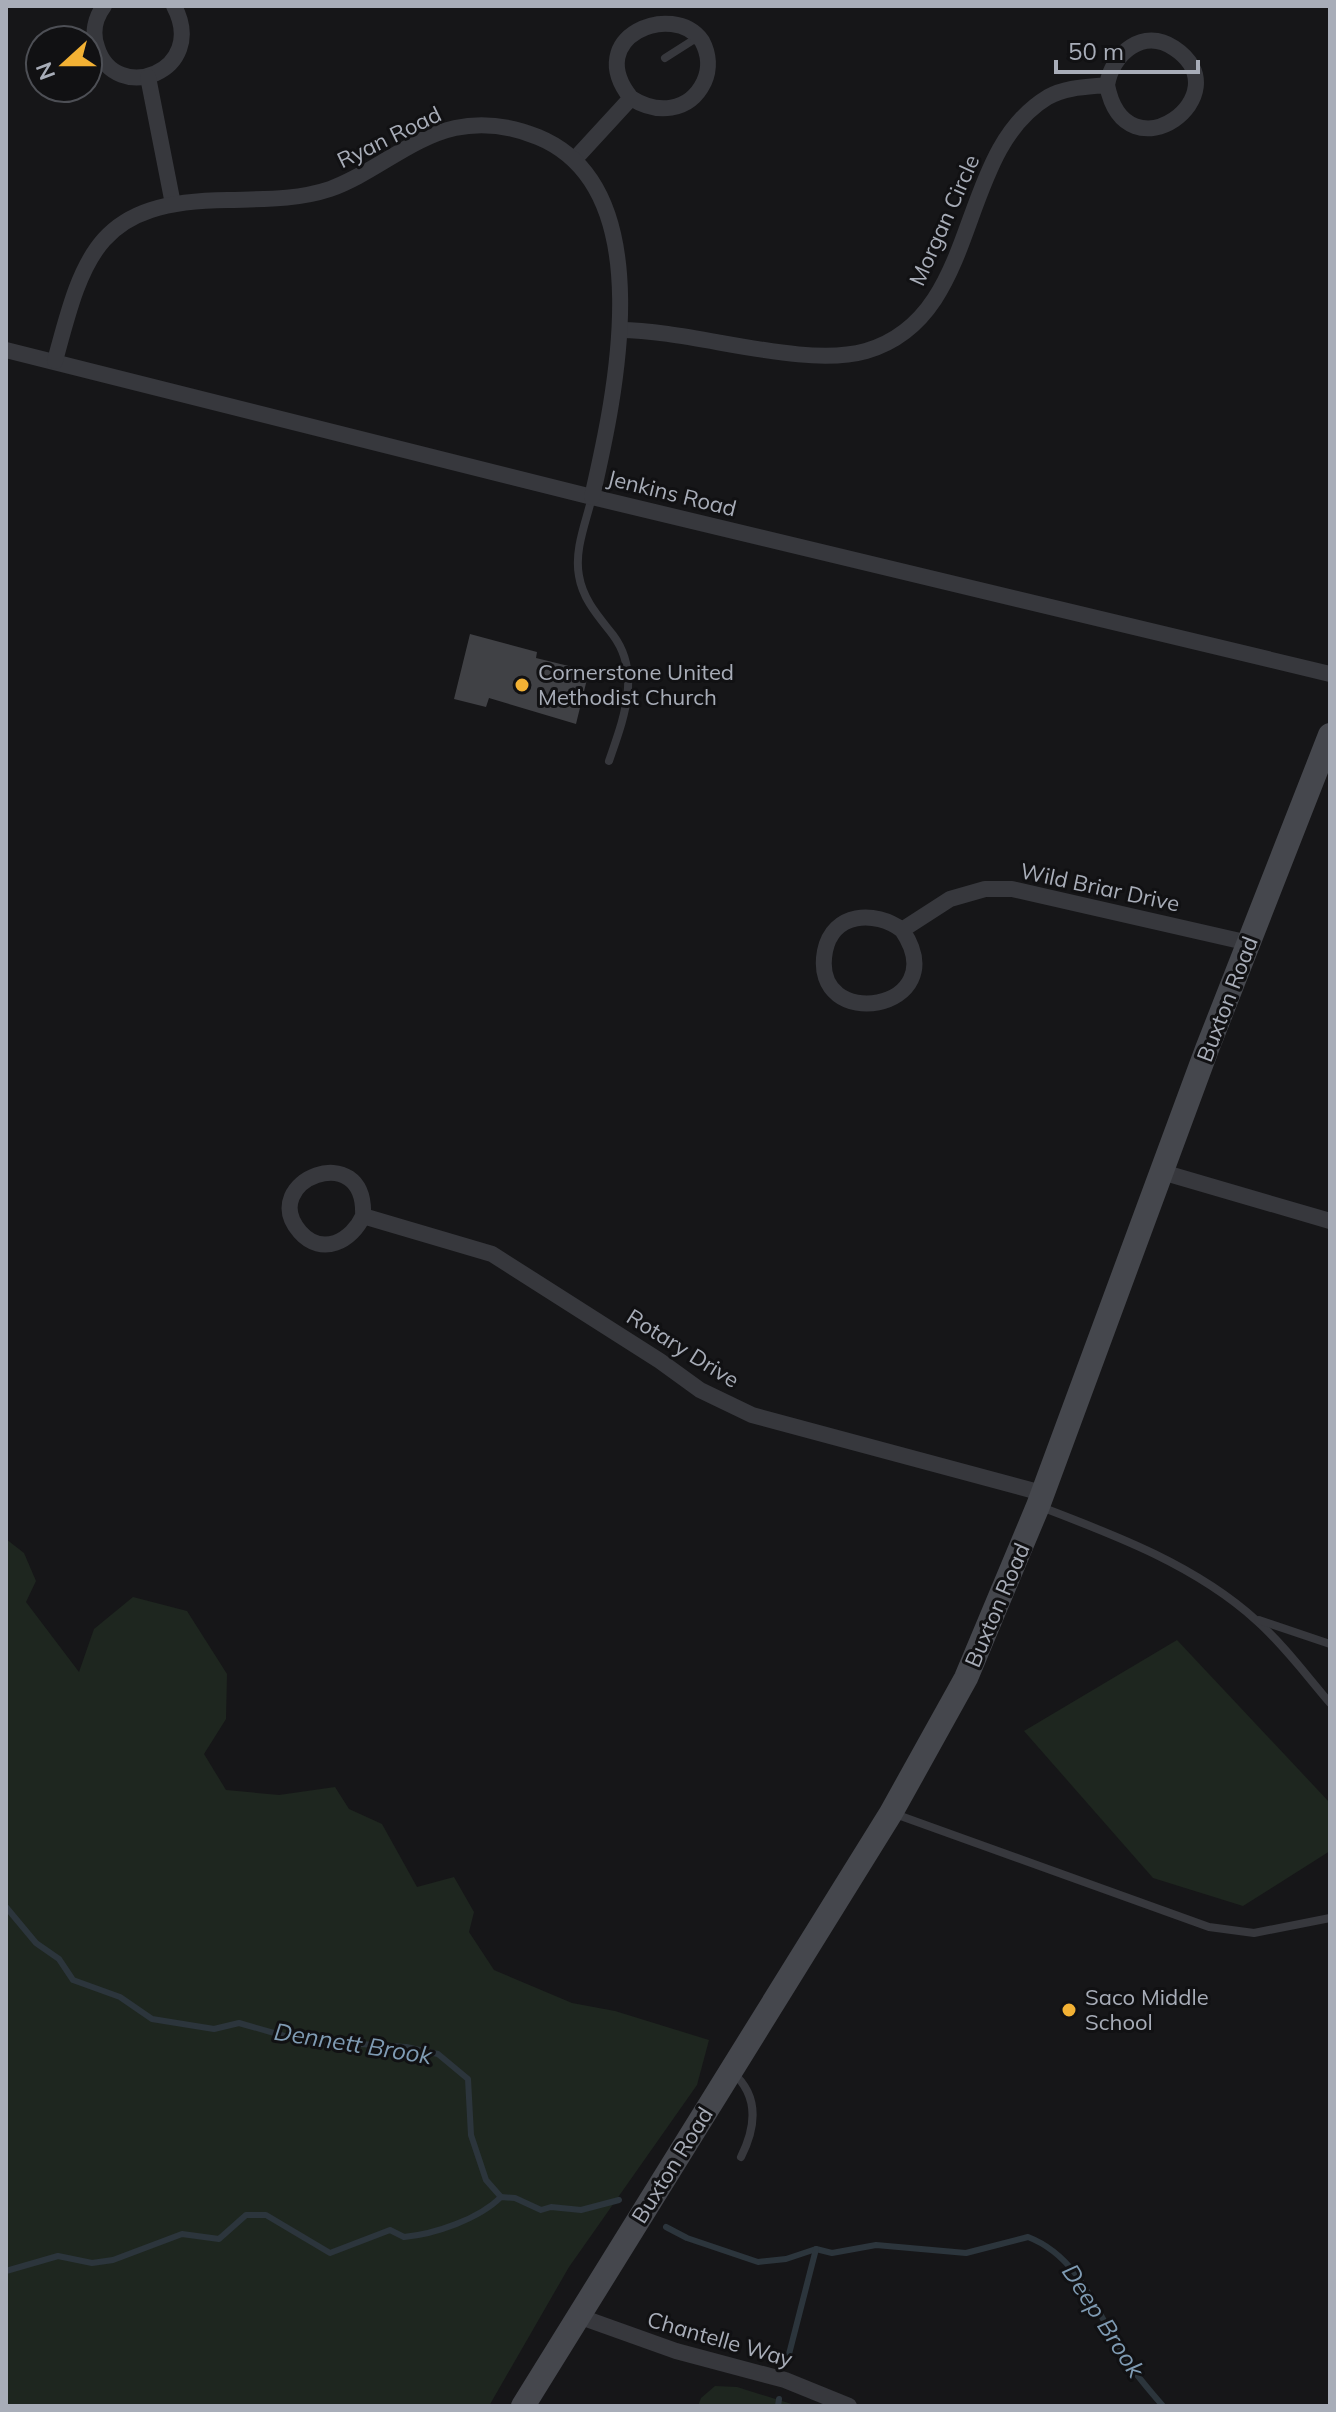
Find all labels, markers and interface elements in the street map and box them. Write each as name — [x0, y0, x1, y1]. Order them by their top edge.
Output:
north arrow — [24, 24, 104, 104]
scale bar — [1056, 24, 1198, 74]
text: 50 m — [1068, 36, 1124, 66]
text: N — [29, 58, 61, 84]
street label: Ryan Road — [332, 100, 446, 174]
street label: Morgan Circle — [903, 150, 985, 290]
street label: Jenkins Road — [604, 463, 740, 523]
place label: Cornerstone United Methodist Church — [538, 658, 734, 711]
marker: Cornerstone United Methodist Church — [513, 676, 531, 694]
street label: Wild Briar Drive — [1018, 856, 1182, 918]
street label: Buxton Road — [1190, 932, 1264, 1066]
street label: Rotary Drive — [621, 1302, 745, 1394]
street label: Buxton Road — [958, 1539, 1036, 1671]
place label: Saco Middle School — [1085, 1983, 1209, 2036]
marker: Saco Middle School — [1060, 2001, 1078, 2019]
water label: Dennett Brook — [272, 2016, 435, 2070]
street label: Buxton Road — [625, 2102, 719, 2228]
water label: Deep Brook — [1056, 2258, 1152, 2383]
street label: Chantelle Way — [644, 2305, 796, 2373]

